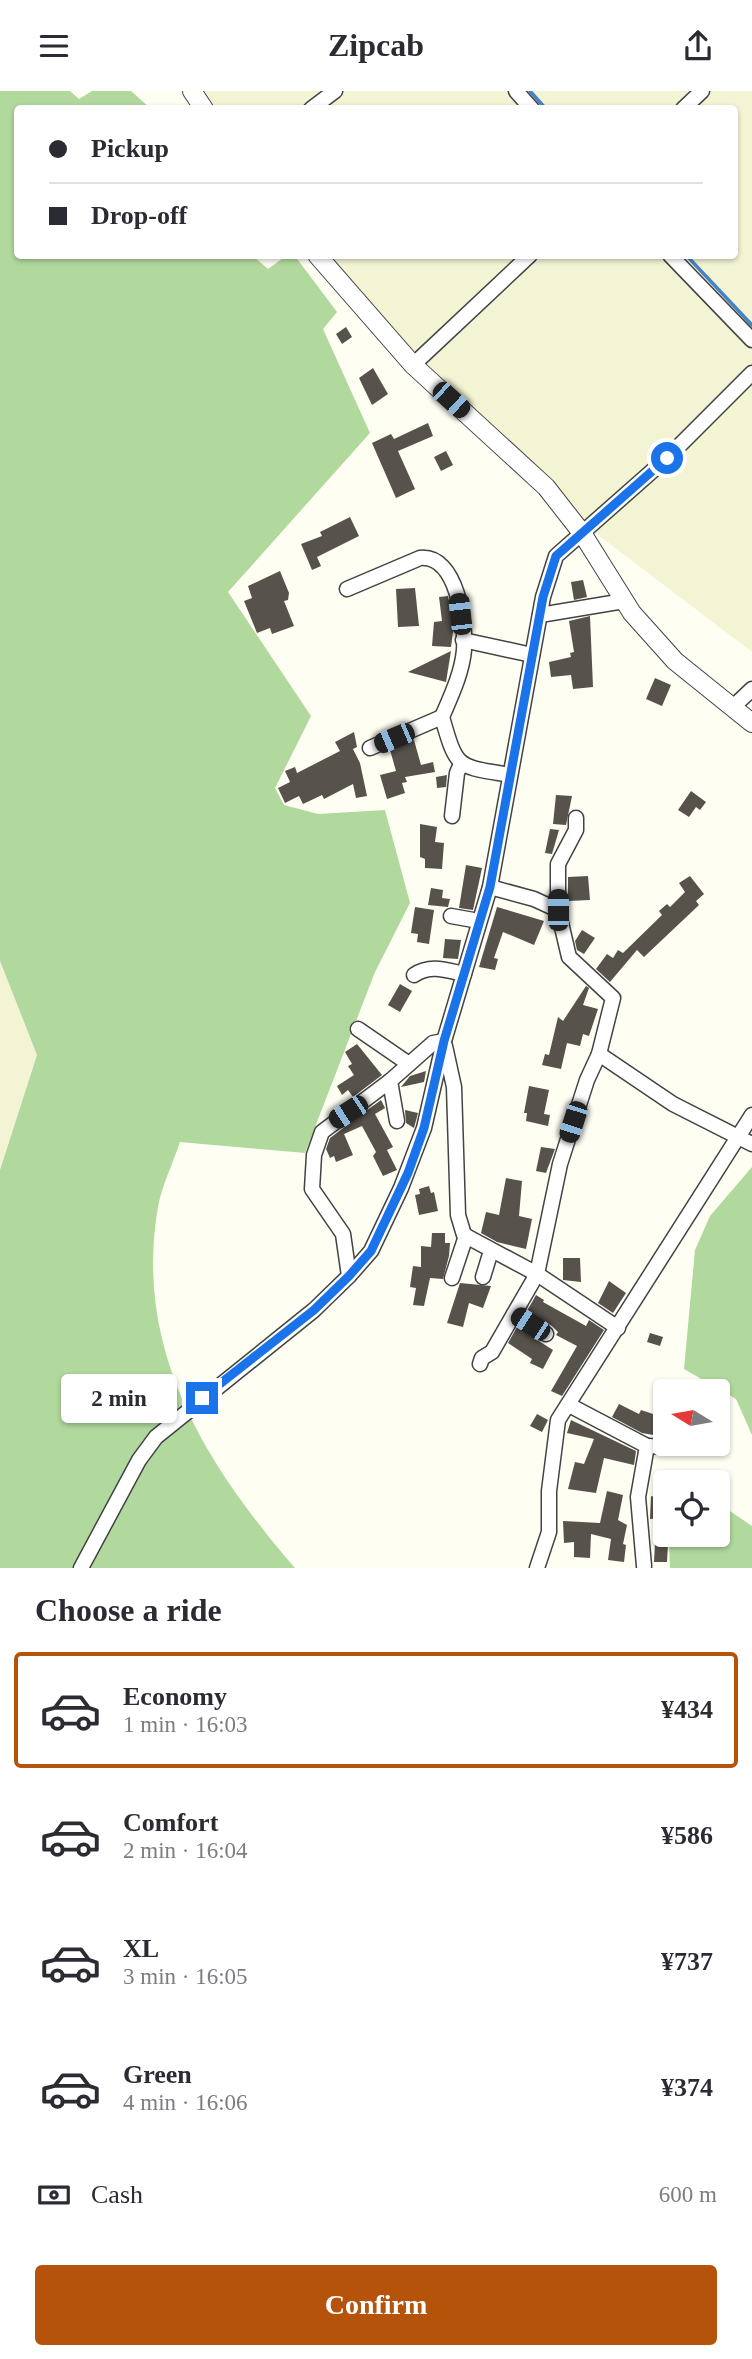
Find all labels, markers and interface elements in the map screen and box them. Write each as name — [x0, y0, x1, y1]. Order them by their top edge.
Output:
icon: menu — [35, 27, 73, 65]
text: Zipcab — [328, 27, 424, 63]
icon: share — [679, 27, 717, 65]
text: Pickup — [91, 134, 169, 163]
text: Drop-off — [91, 201, 187, 230]
car — [429, 378, 474, 422]
route start — [651, 442, 683, 474]
car — [448, 592, 473, 636]
car — [371, 720, 418, 756]
car — [548, 889, 569, 931]
car — [325, 1092, 372, 1132]
car — [557, 1099, 590, 1145]
car — [507, 1304, 554, 1344]
callout: 2 min — [62, 1373, 178, 1423]
north arrow — [653, 1379, 730, 1456]
map controls — [653, 1379, 730, 1547]
route end — [186, 1382, 218, 1414]
text: 2 min — [91, 1386, 147, 1411]
button: locate — [653, 1470, 730, 1547]
text: Choose a ride — [35, 1592, 222, 1628]
icon: car — [39, 1679, 102, 1742]
text: Economy — [123, 1682, 227, 1711]
text: ¥434 — [661, 1695, 713, 1724]
text: 1 min · 16:03 — [123, 1712, 248, 1737]
icon: car — [39, 1805, 102, 1868]
text: Comfort — [123, 1808, 218, 1837]
text: ¥586 — [661, 1821, 713, 1850]
text: 2 min · 16:04 — [123, 1838, 248, 1863]
icon: car — [39, 1931, 102, 1994]
text: XL — [123, 1934, 159, 1963]
text: ¥737 — [661, 1947, 713, 1976]
text: 3 min · 16:05 — [123, 1964, 248, 1989]
icon: car — [39, 2057, 102, 2120]
text: Green — [123, 2060, 192, 2089]
text: ¥374 — [661, 2073, 713, 2102]
text: 4 min · 16:06 — [123, 2090, 248, 2115]
icon: cash — [35, 2176, 73, 2214]
text: Cash — [91, 2180, 143, 2209]
text: 600 m — [659, 2182, 717, 2207]
button: Confirm — [35, 2265, 717, 2345]

